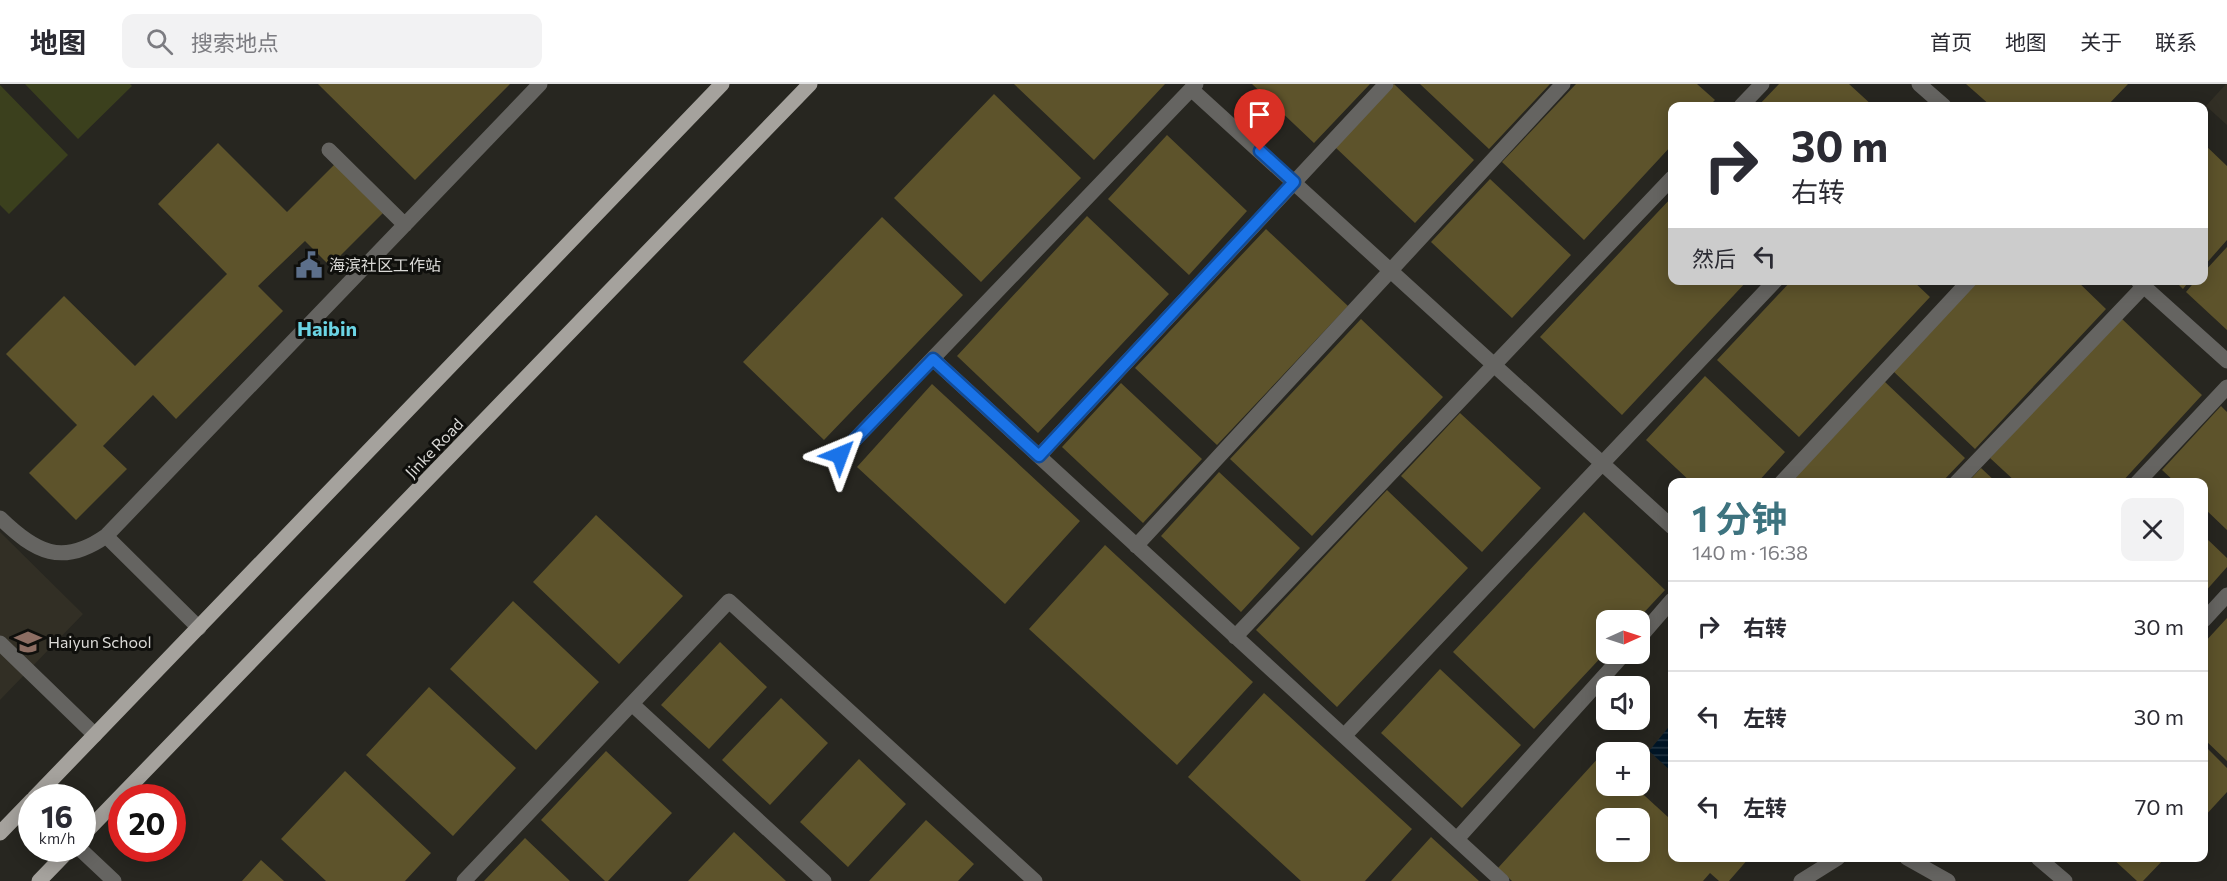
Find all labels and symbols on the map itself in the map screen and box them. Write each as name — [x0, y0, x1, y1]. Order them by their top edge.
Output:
pin — [1234, 89, 1285, 151]
public building icon: 海滨社区工作站 — [294, 250, 324, 280]
place label: 海滨社区工作站 — [329, 255, 441, 274]
district label: Haibin — [297, 316, 357, 340]
street label: Jinke Road — [401, 414, 467, 481]
position arrow — [808, 423, 872, 487]
north arrow — [1596, 610, 1650, 664]
school or university icon: Haiyun School — [13, 627, 43, 657]
place label: Haiyun School — [48, 632, 152, 651]
speed limit sign: 20 — [108, 784, 186, 862]

